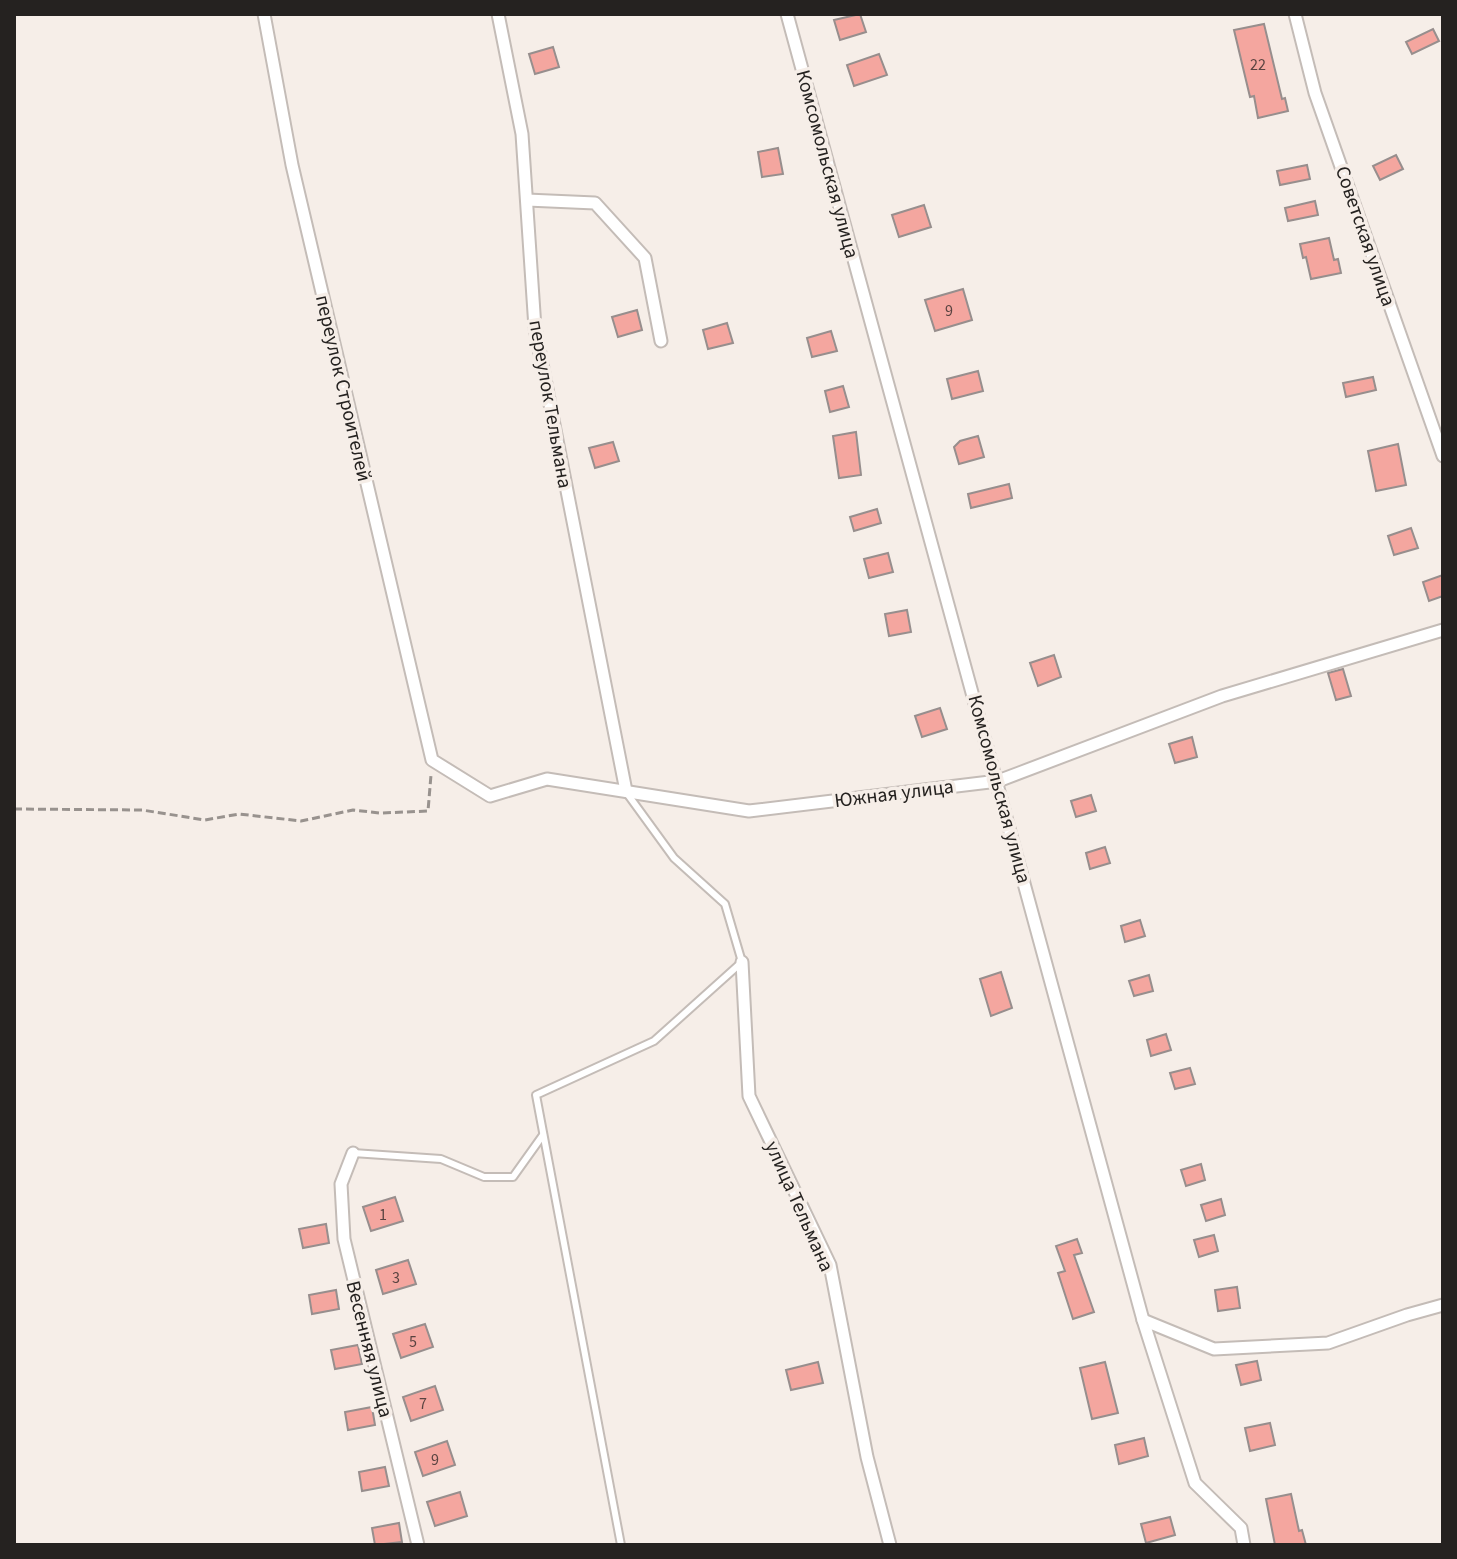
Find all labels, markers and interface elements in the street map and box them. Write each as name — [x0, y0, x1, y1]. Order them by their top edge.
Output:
house number: 22 — [1250, 54, 1266, 76]
street label: Комсомольская улица — [788, 67, 866, 262]
street label: Советская улица — [1328, 162, 1402, 310]
street label: переулок Строителей — [308, 292, 378, 484]
house number: 9 — [945, 300, 953, 322]
street label: переулок Тельмана — [521, 318, 579, 491]
street label: Комсомольская улица — [960, 692, 1038, 887]
street label: Южная улица — [833, 773, 955, 815]
street label: улица Тельмана — [758, 1137, 840, 1276]
house number: 1 — [379, 1204, 387, 1226]
house number: 3 — [392, 1267, 400, 1289]
street label: Весенняя улица — [339, 1278, 400, 1420]
house number: 5 — [409, 1331, 417, 1353]
house number: 7 — [419, 1393, 427, 1415]
house number: 9 — [431, 1449, 439, 1471]

